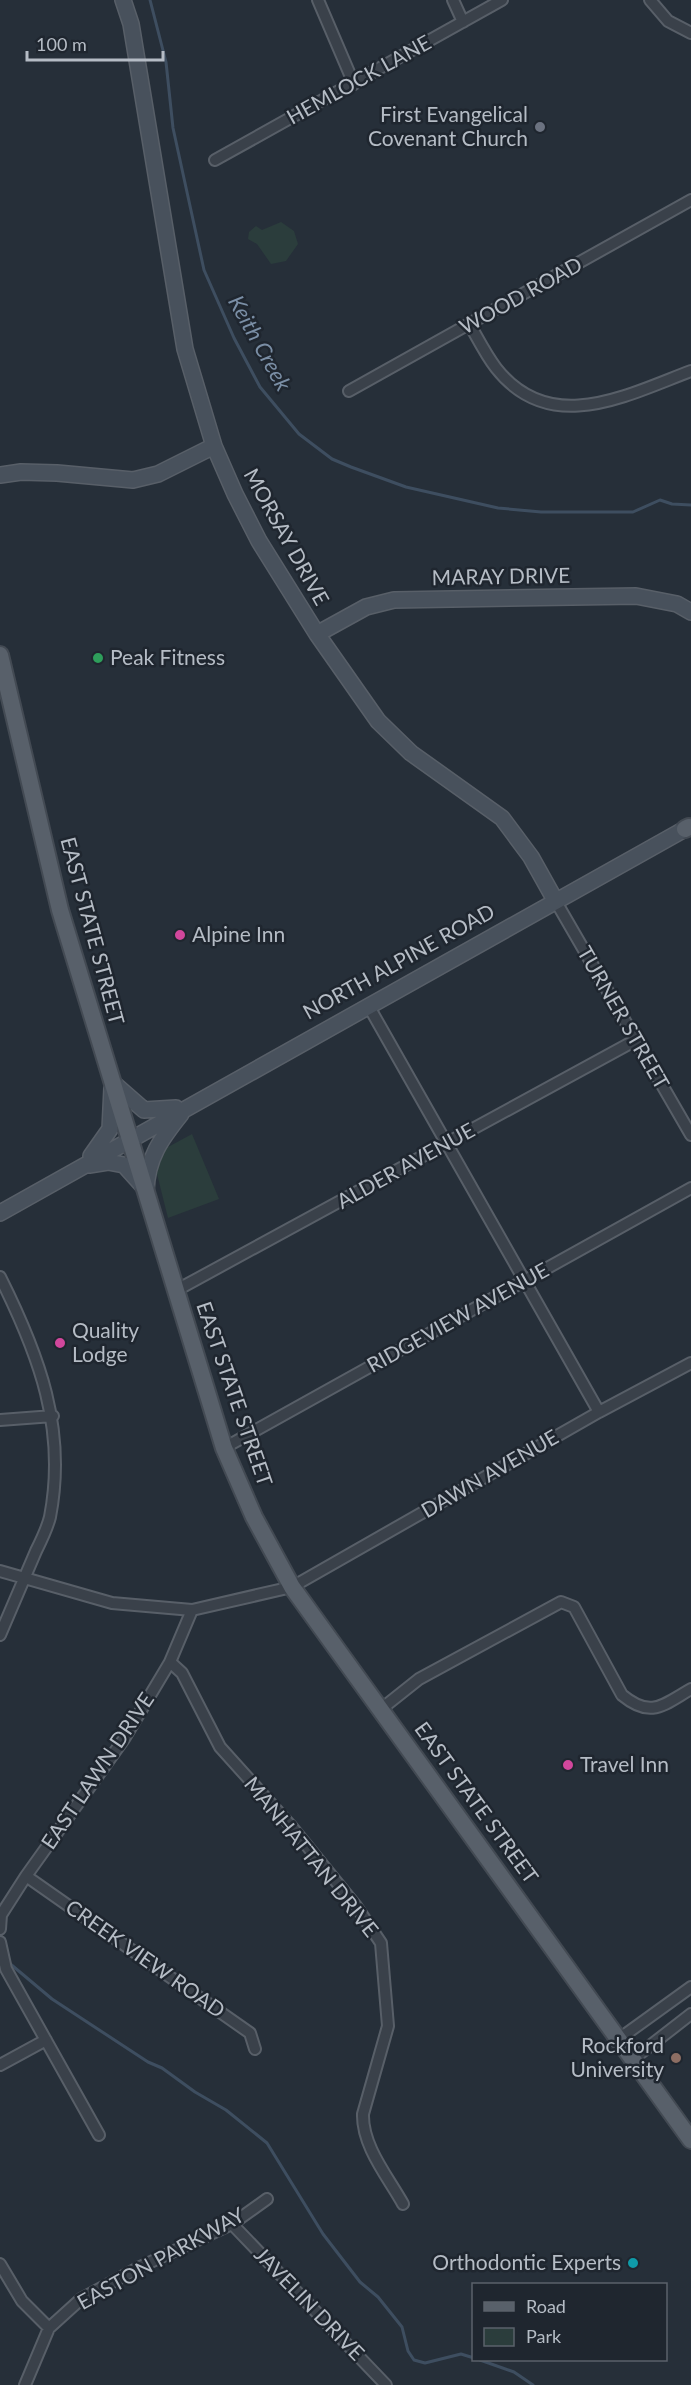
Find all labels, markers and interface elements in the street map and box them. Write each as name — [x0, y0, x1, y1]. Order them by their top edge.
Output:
scale bar — [27, 24, 164, 62]
street label: HEMLOCK LANE — [282, 29, 435, 129]
text: 100 m — [36, 33, 87, 55]
place label: First Evangelical Covenant Church — [368, 101, 528, 150]
marker: First Evangelical Covenant Church — [533, 120, 547, 134]
street label: WOOD ROAD — [455, 251, 586, 339]
water label: Keith Creek — [223, 290, 298, 396]
street label: MORSAY DRIVE — [239, 464, 335, 609]
street label: MARAY DRIVE — [431, 562, 570, 589]
place label: Peak Fitness — [110, 644, 225, 669]
marker: Peak Fitness — [91, 651, 105, 665]
street label: EAST STATE STREET — [56, 834, 131, 1028]
street label: NORTH ALPINE ROAD — [298, 898, 498, 1024]
place label: Alpine Inn — [192, 921, 285, 946]
marker: Alpine Inn — [173, 928, 187, 942]
street label: TURNER STREET — [573, 941, 676, 1094]
street label: ALDER AVENUE — [332, 1116, 479, 1213]
street label: RIDGEVIEW AVENUE — [362, 1256, 552, 1377]
street label: EAST STATE STREET — [192, 1298, 279, 1490]
place label: Quality Lodge — [72, 1317, 139, 1366]
marker: Quality Lodge — [53, 1336, 67, 1350]
street label: DAWN AVENUE — [416, 1423, 562, 1522]
street label: EAST LAWN DRIVE — [35, 1687, 158, 1853]
street label: EAST STATE STREET — [410, 1717, 545, 1888]
place label: Travel Inn — [580, 1751, 669, 1776]
marker: Travel Inn — [561, 1758, 575, 1772]
street label: MANHATTAN DRIVE — [240, 1771, 384, 1941]
street label: CREEK VIEW ROAD — [61, 1893, 230, 2022]
place label: Rockford University — [570, 2032, 664, 2081]
marker: Rockford University — [669, 2051, 683, 2065]
street label: EASTON PARKWAY — [72, 2201, 249, 2314]
street label: JAVELIN DRIVE — [250, 2241, 370, 2365]
place label: Orthodontic Experts — [432, 2249, 621, 2274]
marker: Orthodontic Experts — [626, 2256, 640, 2270]
legend — [472, 2283, 667, 2361]
text: Road — [526, 2295, 566, 2317]
text: Park — [526, 2325, 562, 2347]

